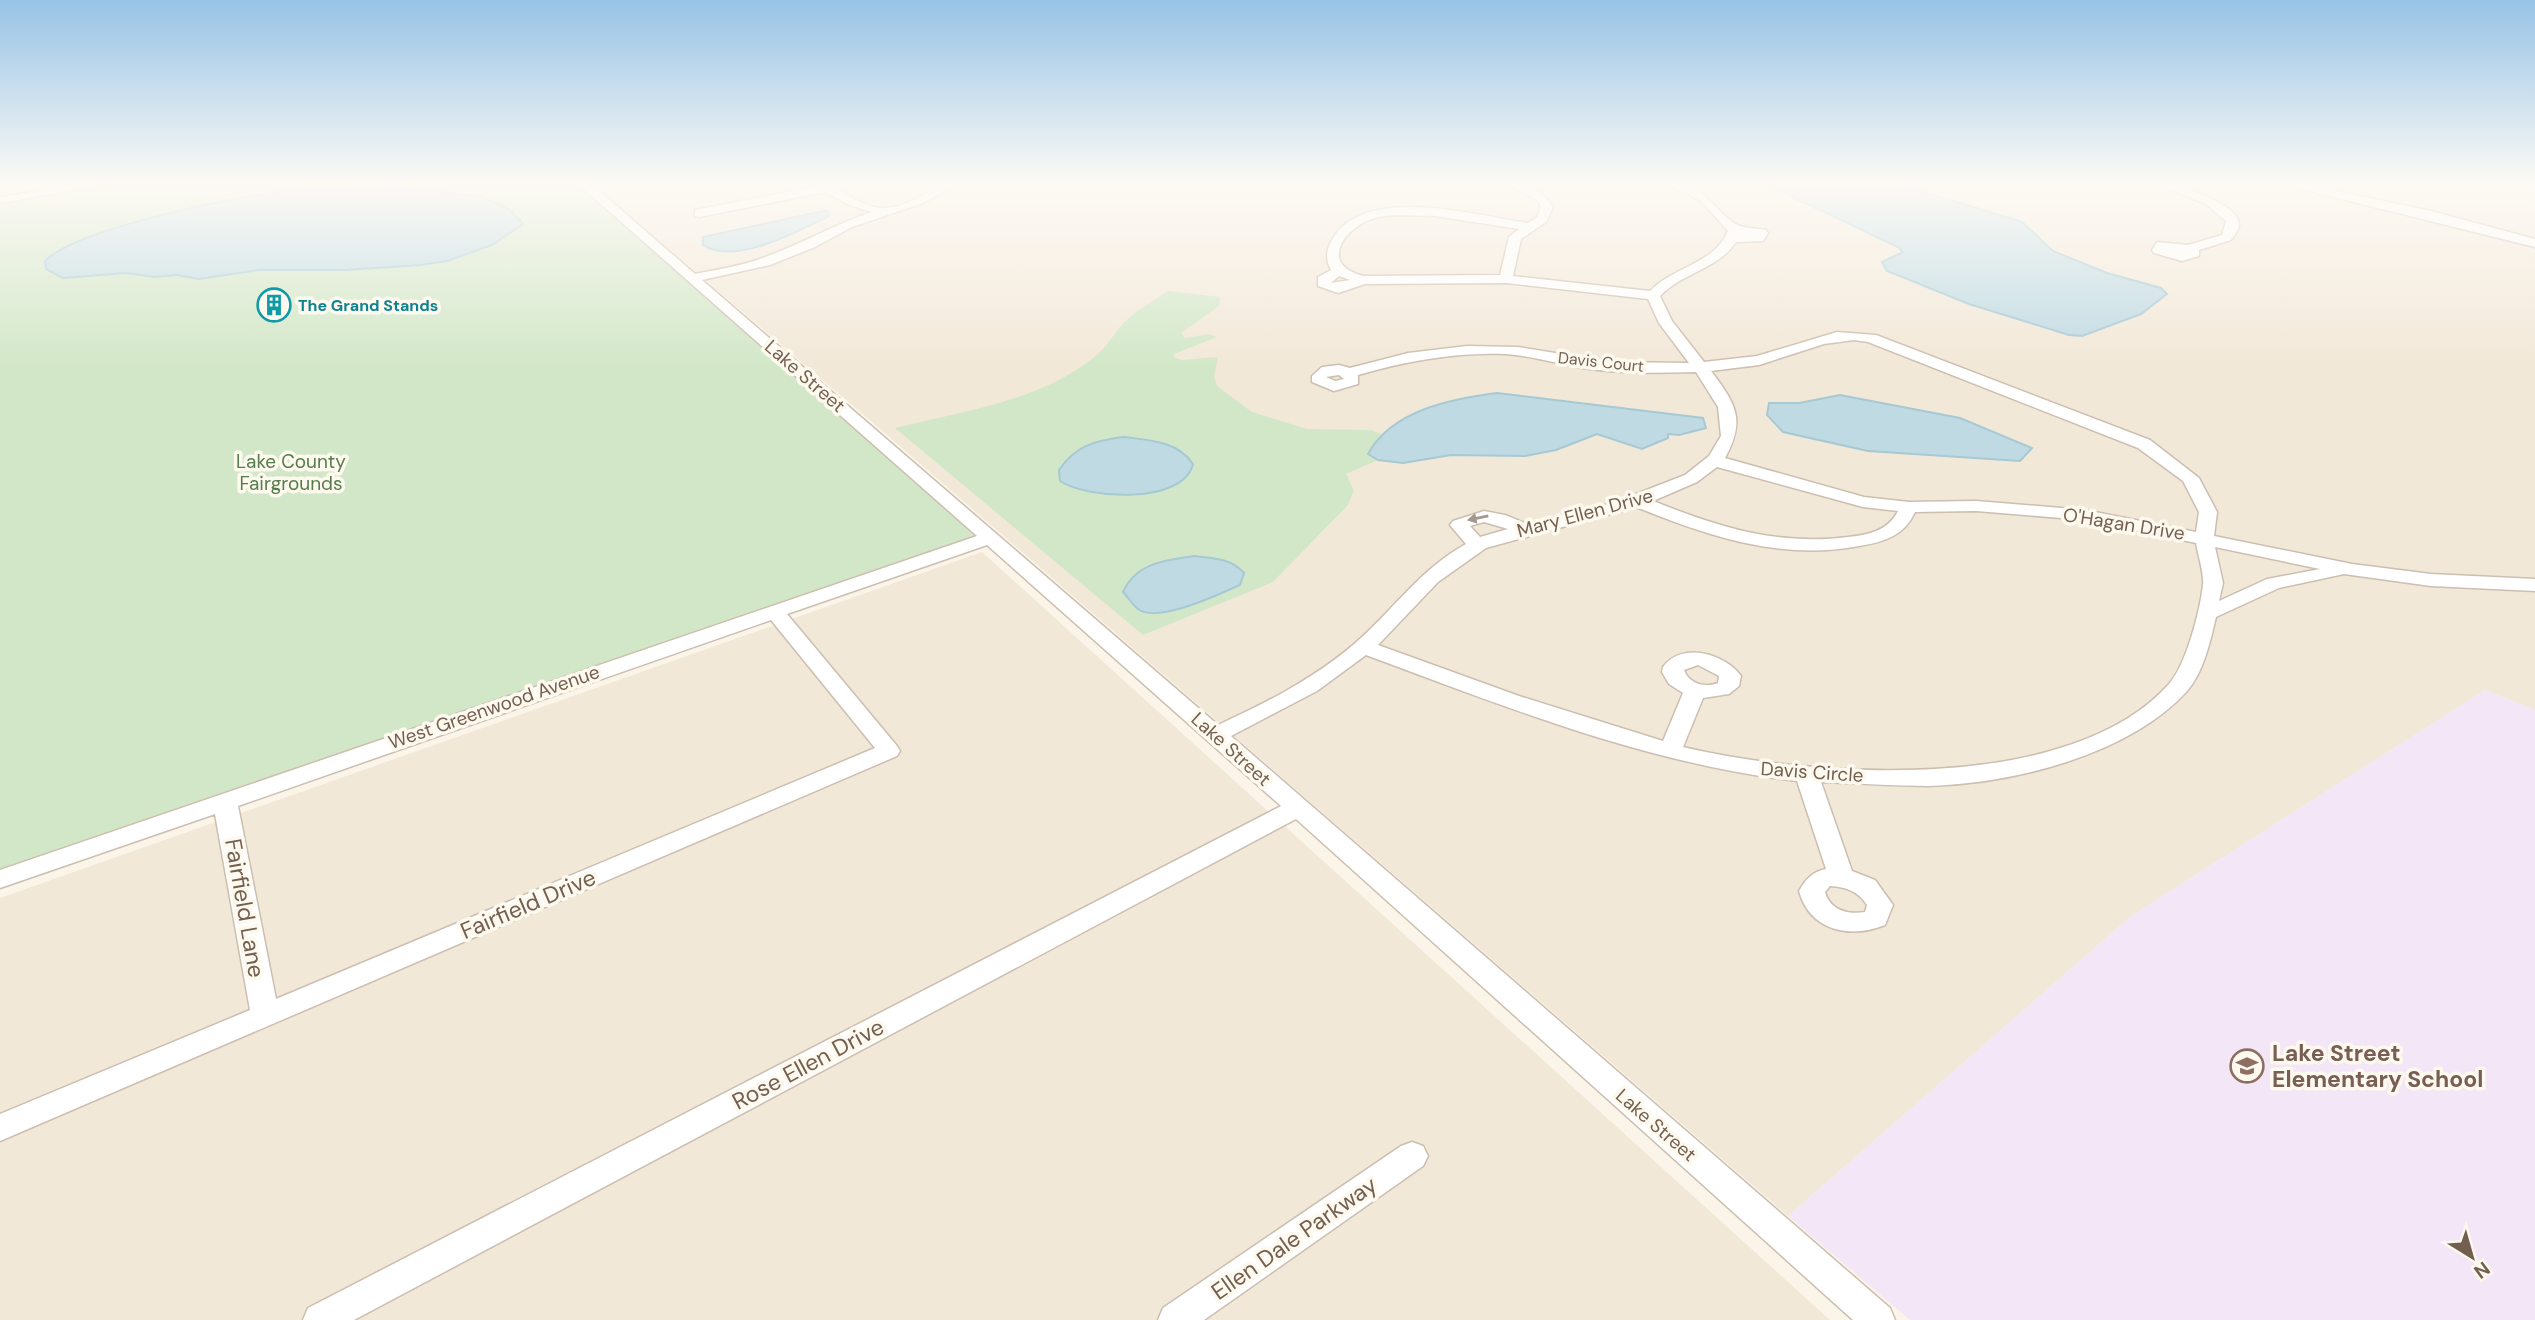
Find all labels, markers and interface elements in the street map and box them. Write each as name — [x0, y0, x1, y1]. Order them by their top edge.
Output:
building icon: The Grand Stands — [255, 286, 293, 324]
place label: The Grand Stands — [298, 295, 438, 316]
street label: Lake Street — [759, 334, 851, 418]
street label: Davis Court — [1557, 347, 1645, 377]
park label: Lake County Fairgrounds — [236, 449, 346, 496]
street label: Mary Ellen Drive — [1514, 483, 1656, 543]
street label: O'Hagan Drive — [2061, 502, 2187, 546]
one-way arrow — [1467, 512, 1489, 523]
street label: West Greenwood Avenue — [385, 659, 603, 755]
street label: Lake Street — [1186, 707, 1276, 791]
street label: Davis Circle — [1760, 756, 1864, 788]
street label: Fairfield Lane — [218, 836, 272, 980]
street label: Fairfield Drive — [456, 862, 600, 946]
street label: Rose Ellen Drive — [727, 1011, 889, 1117]
place label: Lake Street Elementary School — [2272, 1038, 2484, 1094]
school or university icon: Lake Street Elementary School — [2228, 1047, 2266, 1085]
street label: Lake Street — [1610, 1083, 1702, 1167]
street label: Ellen Dale Parkway — [1205, 1169, 1383, 1306]
north arrow — [2437, 1222, 2507, 1292]
text: N — [2469, 1256, 2495, 1284]

